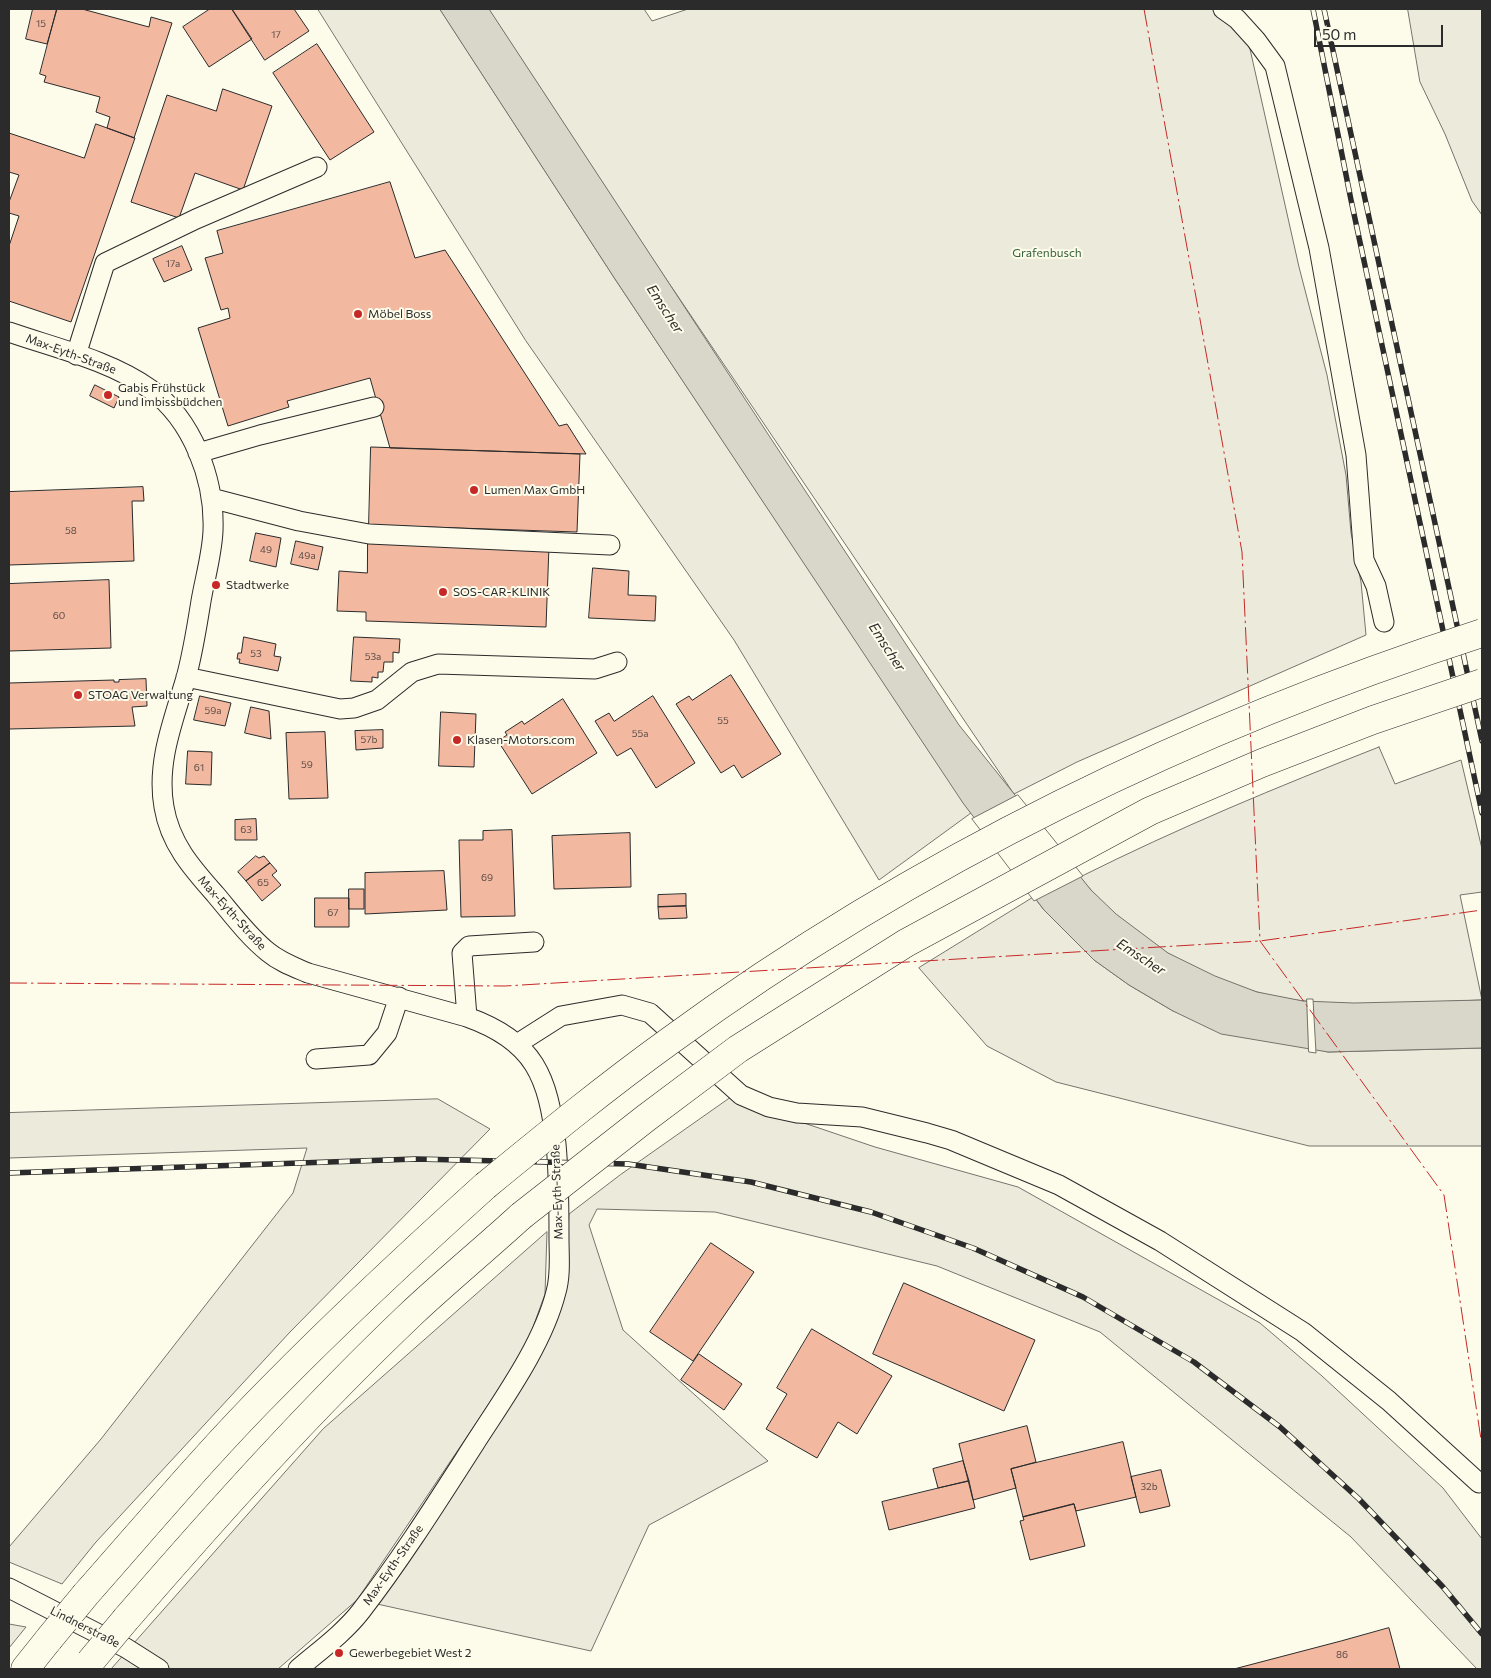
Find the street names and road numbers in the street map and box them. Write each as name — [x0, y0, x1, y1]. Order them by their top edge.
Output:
street label: Max-Eyth-Straße — [24, 331, 118, 377]
street label: Max-Eyth-Straße — [195, 873, 269, 953]
street label: Max-Eyth-Straße — [548, 1144, 566, 1240]
street label: Max-Eyth-Straße — [360, 1522, 426, 1608]
street label: Lindnerstraße — [48, 1603, 122, 1651]

